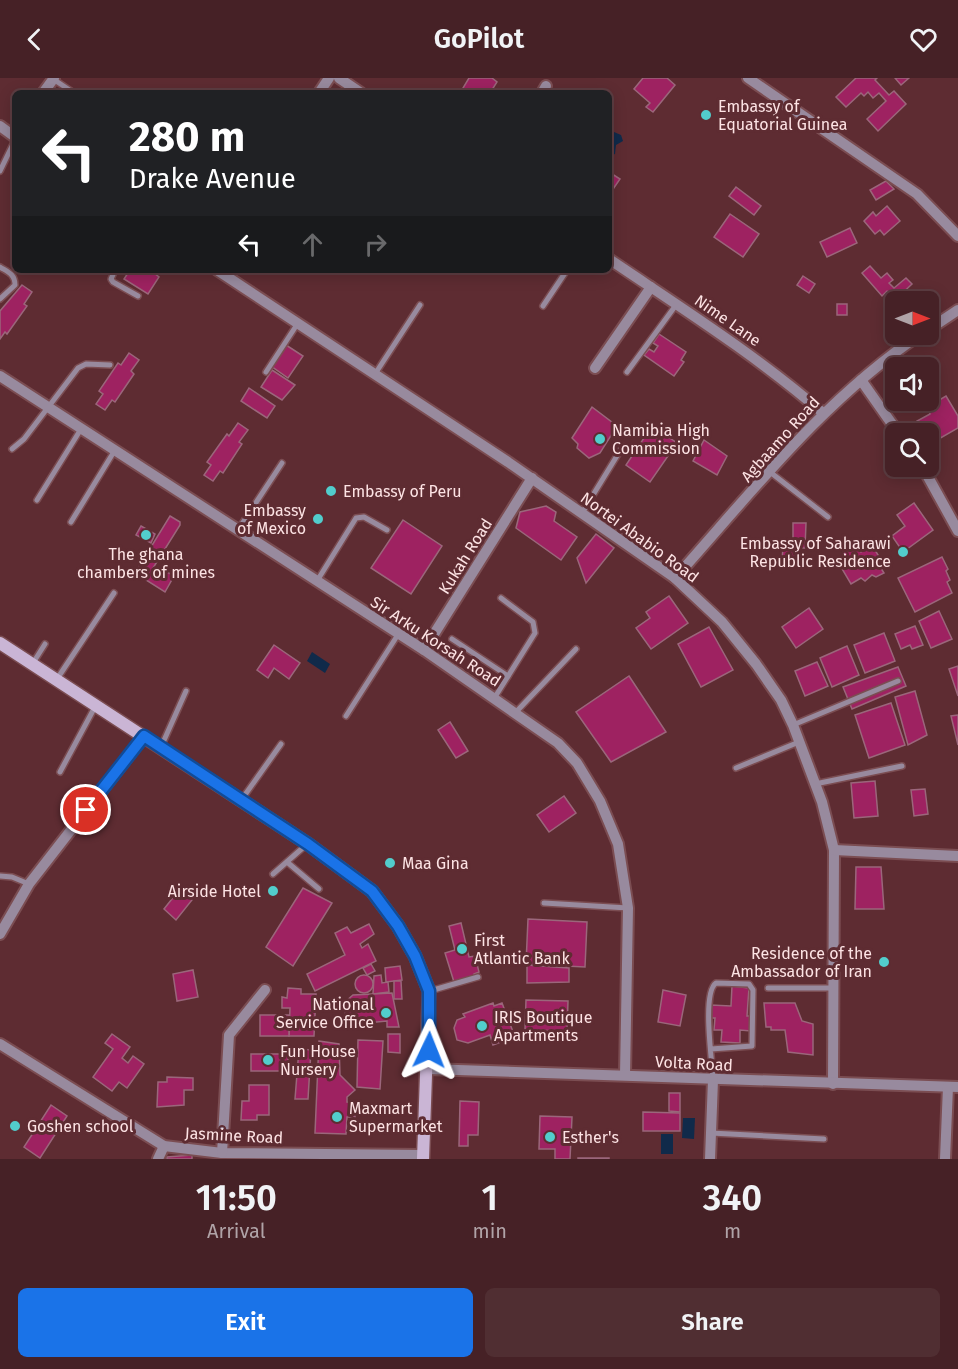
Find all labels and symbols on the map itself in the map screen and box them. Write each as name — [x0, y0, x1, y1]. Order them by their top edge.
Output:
place label: Embassy of Equatorial Guinea — [718, 97, 847, 134]
marker: Embassy of Equatorial Guinea — [699, 108, 713, 122]
street label: Nime Lane — [691, 291, 765, 350]
north arrow — [885, 291, 939, 345]
street label: Agbaamo Road — [737, 393, 824, 486]
place label: Namibia High Commission — [612, 421, 710, 458]
marker: Namibia High Commission — [593, 432, 607, 446]
place label: Embassy of Peru — [343, 482, 462, 501]
marker: Embassy of Peru — [324, 484, 338, 498]
street label: Nortei Ababio Road — [577, 488, 702, 587]
place label: Embassy of Mexico — [237, 501, 306, 538]
marker: Embassy of Mexico — [311, 512, 325, 526]
street label: Kukah Road — [435, 515, 496, 598]
marker: The ghana chambers of mines — [139, 528, 153, 542]
place label: Embassy of Saharawi Republic Residence — [740, 534, 891, 571]
place label: The ghana chambers of mines — [77, 545, 215, 582]
marker: Embassy of Saharawi Republic Residence — [896, 545, 910, 559]
street label: Sir Arku Korsah Road — [367, 592, 504, 691]
pin — [60, 784, 111, 835]
place label: Maa Gina — [402, 854, 469, 873]
marker: Maa Gina — [383, 856, 397, 870]
place label: Airside Hotel — [168, 882, 261, 901]
marker: Airside Hotel — [266, 884, 280, 898]
place label: First Atlantic Bank — [474, 931, 570, 968]
marker: First Atlantic Bank — [455, 942, 469, 956]
place label: Residence of the Ambassador of Iran — [731, 944, 872, 981]
marker: Residence of the Ambassador of Iran — [877, 955, 891, 969]
place label: National Service Office — [276, 995, 374, 1032]
marker: National Service Office — [379, 1006, 393, 1020]
place label: IRIS Boutique Apartments — [494, 1008, 592, 1045]
position arrow — [397, 1018, 461, 1082]
marker: IRIS Boutique Apartments — [475, 1019, 489, 1033]
place label: Fun House Nursery — [280, 1042, 356, 1079]
street label: Volta Road — [655, 1052, 733, 1075]
marker: Fun House Nursery — [261, 1053, 275, 1067]
place label: Maxmart Supermarket — [349, 1099, 443, 1136]
marker: Maxmart Supermarket — [330, 1110, 344, 1124]
place label: Goshen school — [27, 1117, 134, 1136]
marker: Goshen school — [8, 1119, 22, 1133]
street label: Jasmine Road — [184, 1123, 284, 1148]
place label: Esther's — [562, 1128, 619, 1147]
marker: Esther's — [543, 1130, 557, 1144]

